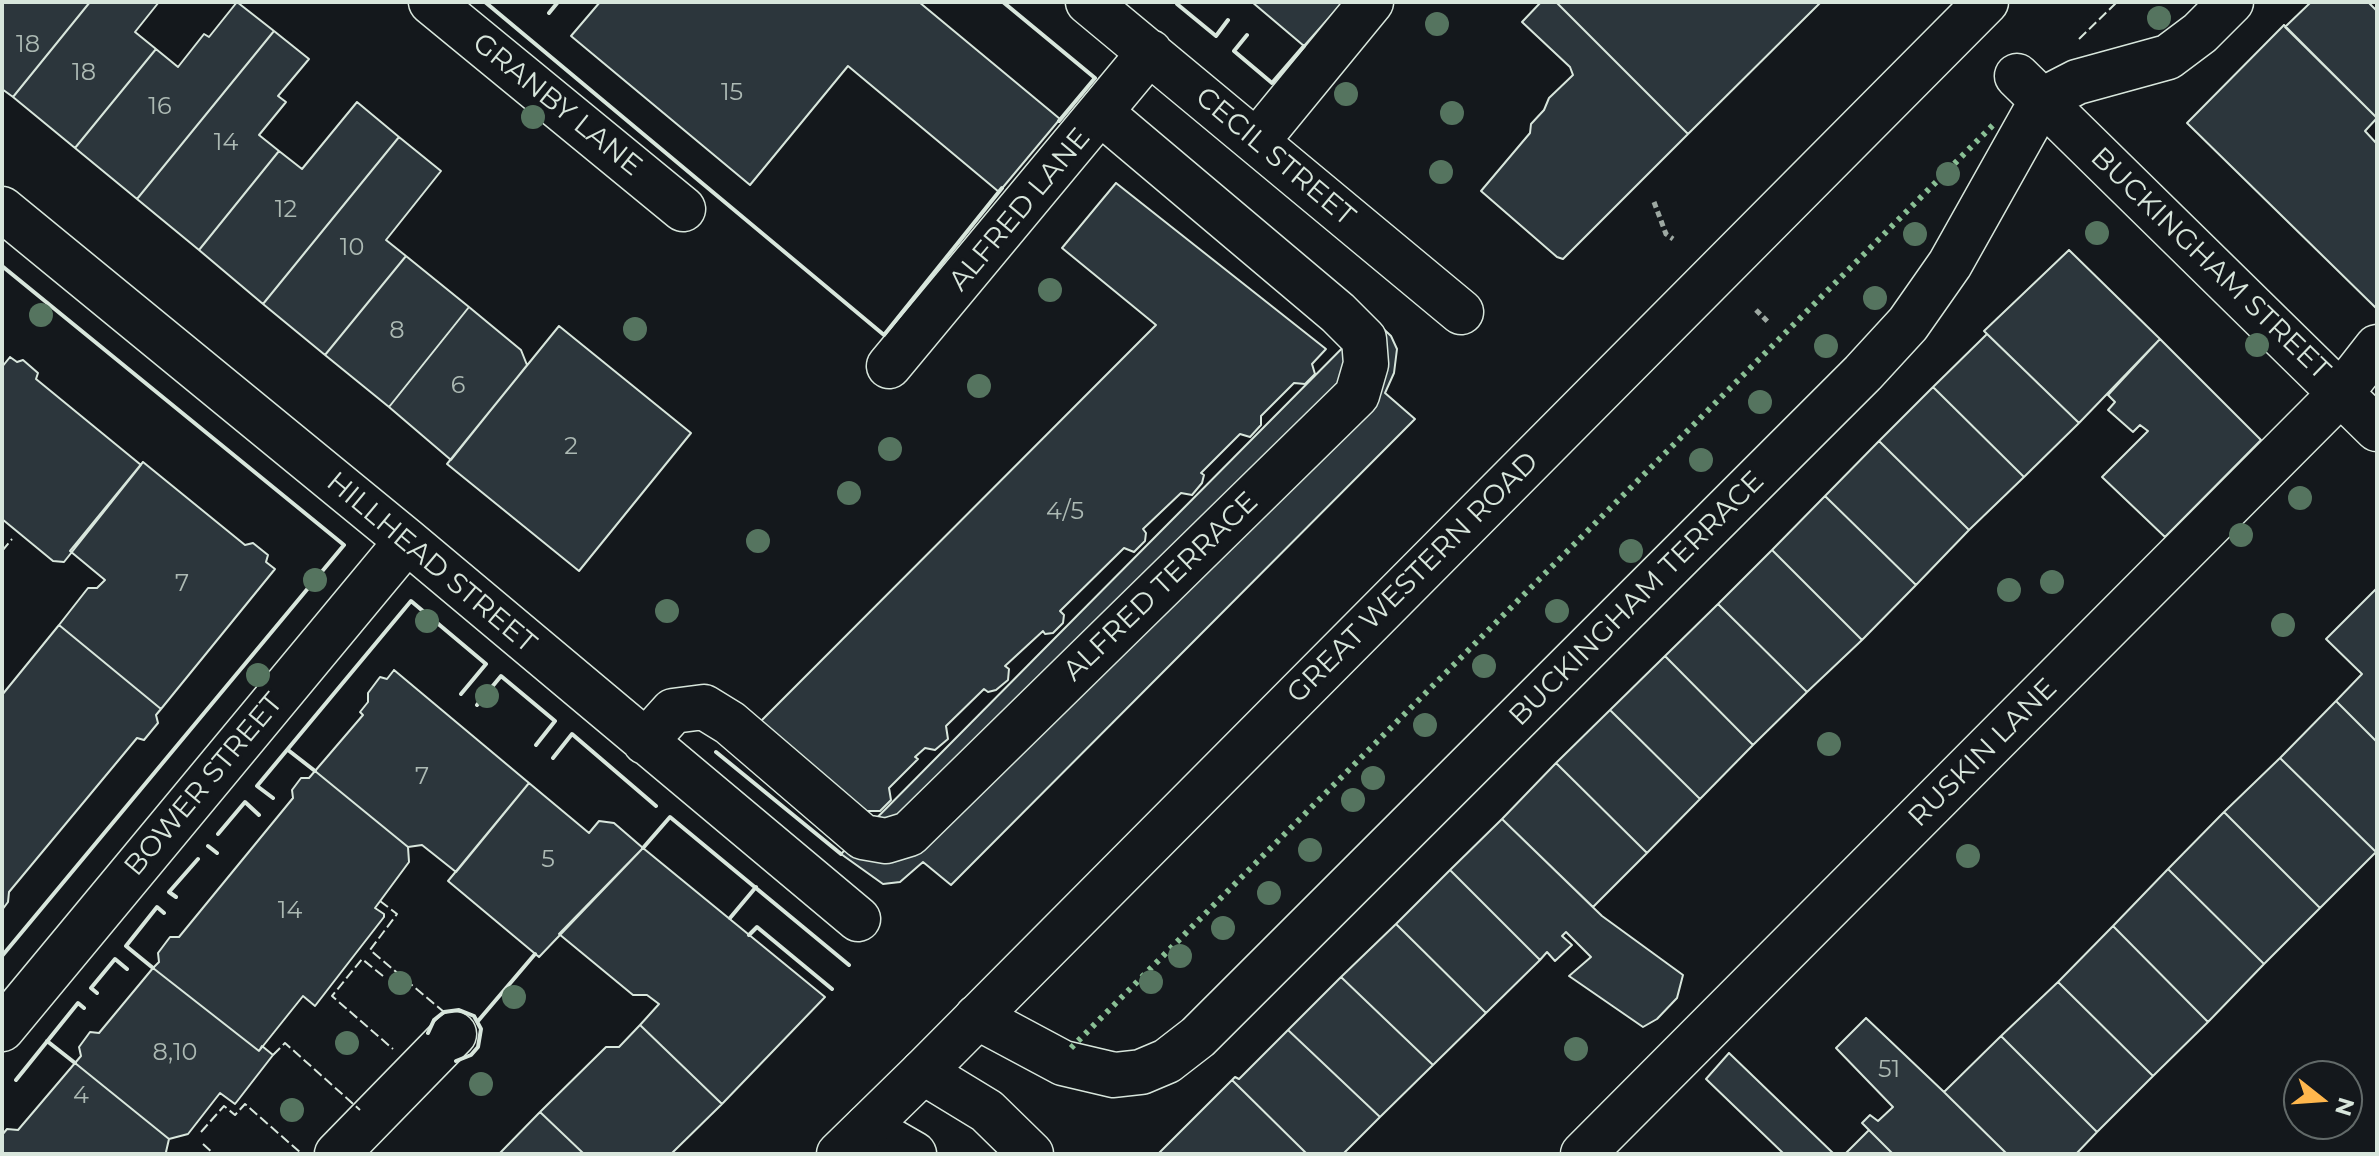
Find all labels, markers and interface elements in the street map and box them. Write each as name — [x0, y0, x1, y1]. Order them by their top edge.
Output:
street label: GRANBY LANE — [466, 27, 648, 183]
house number: 18 — [16, 31, 40, 59]
house number: 18 — [72, 59, 96, 87]
house number: 15 — [721, 79, 743, 107]
street label: CECIL STREET — [1189, 81, 1361, 233]
house number: 16 — [148, 93, 172, 121]
street label: ALFRED LANE — [942, 122, 1098, 298]
house number: 14 — [214, 129, 238, 157]
street label: BUCKINGHAM STREET — [2083, 141, 2337, 387]
house number: 12 — [275, 196, 297, 224]
house number: 10 — [340, 234, 364, 262]
house number: 8 — [389, 317, 405, 345]
house number: 6 — [451, 372, 465, 400]
house number: 2 — [564, 433, 578, 461]
street label: GREAT WESTERN ROAD — [1280, 445, 1546, 711]
street label: BUCKINGHAM TERRACE — [1503, 465, 1771, 733]
street label: HILLHEAD STREET — [319, 466, 543, 660]
street label: ALFRED TERRACE — [1057, 486, 1265, 688]
house number: 4/5 — [1046, 498, 1084, 526]
house number: 7 — [175, 570, 189, 598]
street label: RUSKIN LANE — [1902, 672, 2064, 834]
street label: BOWER STREET — [118, 687, 290, 883]
house number: 7 — [415, 763, 429, 791]
house number: 5 — [541, 846, 555, 874]
house number: 14 — [278, 897, 302, 925]
house number: 8,10 — [153, 1039, 197, 1067]
house number: 51 — [1878, 1056, 1900, 1084]
north arrow — [2283, 1060, 2363, 1140]
house number: 4 — [73, 1082, 89, 1110]
text: N — [2329, 1094, 2360, 1119]

